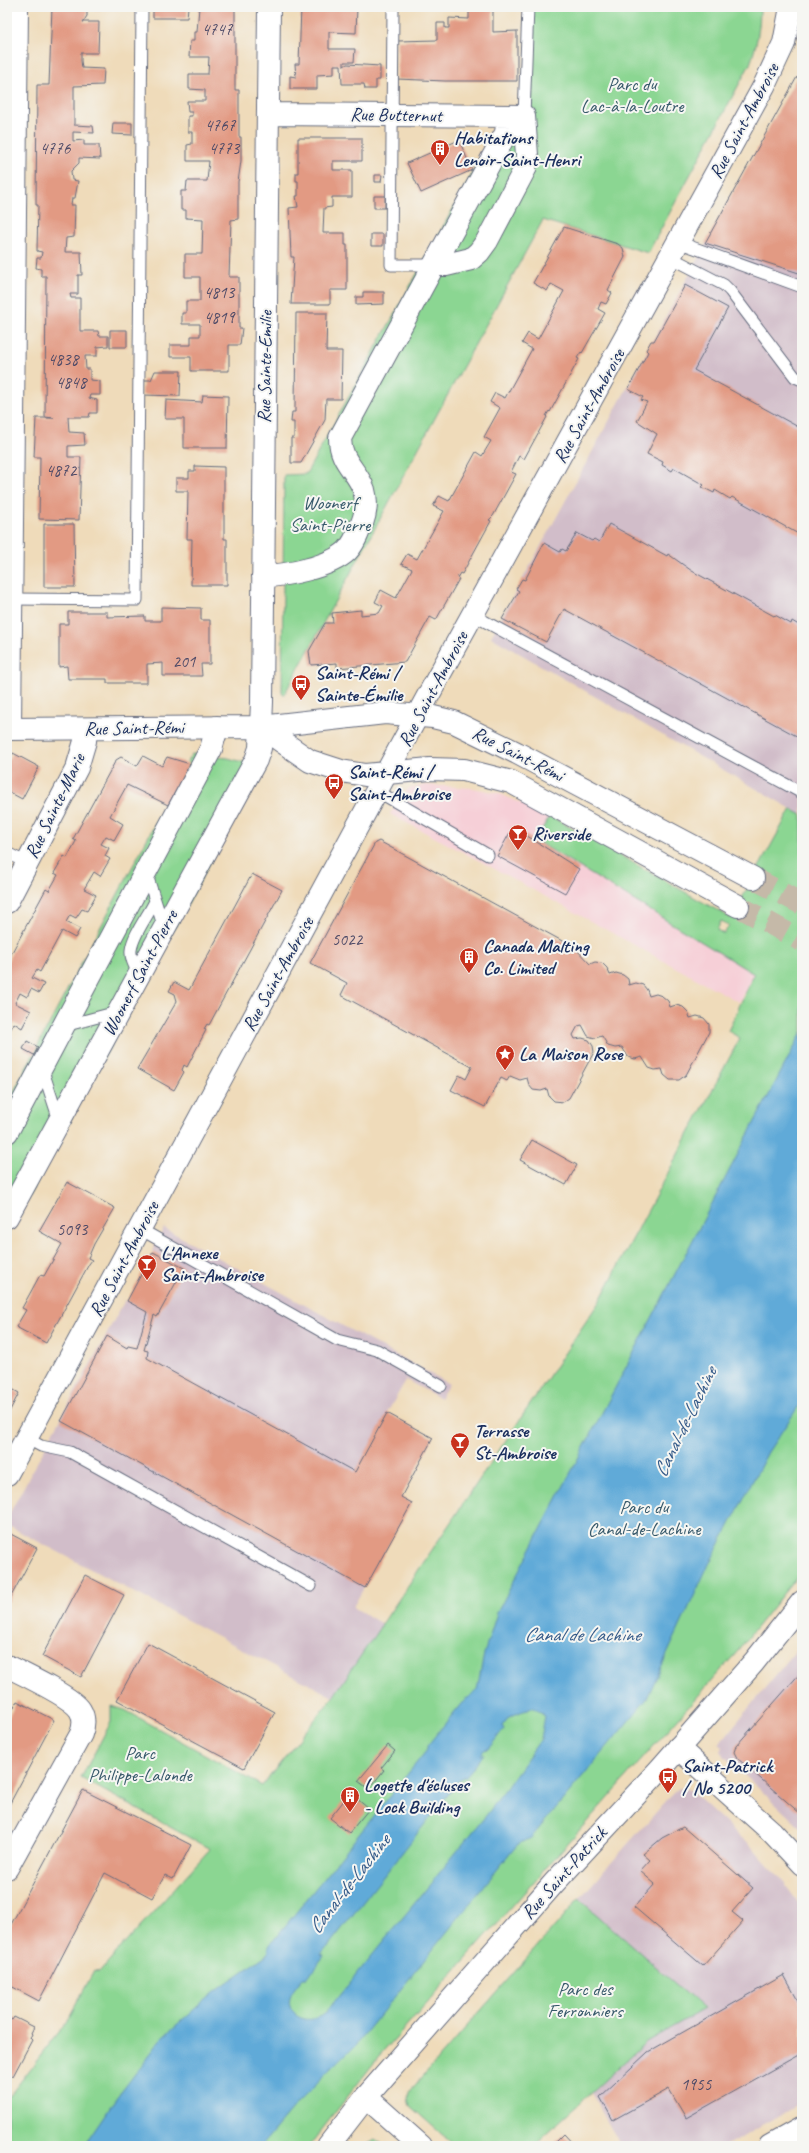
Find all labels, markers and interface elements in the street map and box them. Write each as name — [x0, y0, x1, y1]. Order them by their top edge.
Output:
house number: 4747 — [202, 19, 234, 40]
street label: Rue Saint-Ambroise — [704, 58, 785, 183]
park label: Parc du Lac-à-la-Loutre — [581, 72, 685, 118]
street label: Rue Butternut — [350, 102, 444, 128]
house number: 4767 — [205, 115, 237, 136]
place label: Habitations Lenoir-Saint-Henri — [454, 126, 582, 172]
house number: 4776 — [40, 138, 72, 159]
house number: 4773 — [209, 138, 241, 159]
building icon: Habitations Lenoir-Saint-Henri — [429, 138, 451, 166]
house number: 4813 — [204, 282, 236, 303]
house number: 4819 — [204, 307, 236, 328]
street label: Rue Sainte-Emilie — [252, 309, 278, 423]
street label: Rue Saint-Ambroise — [548, 343, 631, 467]
house number: 4838 — [48, 349, 81, 370]
house number: 4848 — [56, 372, 89, 393]
house number: 4872 — [46, 460, 78, 481]
park label: Woonerf Saint-Pierre — [290, 491, 372, 537]
street label: Rue Saint-Ambroise — [393, 626, 474, 751]
house number: 201 — [173, 651, 197, 672]
place label: Saint-Rémi / Sainte-Émilie — [315, 661, 404, 707]
bus stop icon: Saint-Rémi / Sainte-Émilie — [290, 673, 312, 701]
street label: Rue Saint-Rémi — [84, 715, 186, 741]
street label: Rue Saint-Rémi — [468, 721, 570, 788]
street label: Rue Sainte-Marie — [19, 748, 92, 862]
place label: Saint-Rémi / Saint-Ambroise — [348, 760, 452, 806]
bus stop icon: Saint-Rémi / Saint-Ambroise — [323, 772, 345, 800]
place label: Riverside — [532, 822, 592, 846]
bar icon: Riverside — [507, 823, 529, 851]
street label: Woonerf Saint-Pierre — [97, 904, 184, 1040]
street label: Rue Saint-Ambroise — [237, 911, 320, 1035]
house number: 5022 — [332, 929, 364, 950]
place label: Canada Malting Co. Limited — [483, 934, 591, 980]
building icon: Canada Malting Co. Limited — [458, 946, 480, 974]
place label: La Maison Rose — [519, 1042, 624, 1066]
place icon: La Maison Rose — [494, 1043, 516, 1071]
street label: Rue Saint-Ambroise — [84, 1196, 165, 1321]
house number: 5093 — [57, 1219, 89, 1240]
place label: L'Annexe Saint-Ambroise — [161, 1241, 265, 1287]
bar icon: L'Annexe Saint-Ambroise — [136, 1253, 158, 1281]
water label: Canal-de-Lachine — [648, 1360, 724, 1481]
place label: Terrasse St-Ambroise — [474, 1419, 557, 1465]
bar icon: Terrasse St-Ambroise — [449, 1431, 471, 1459]
park label: Parc du Canal-de-Lachine — [588, 1495, 702, 1541]
water label: Canal de Lachine — [524, 1622, 643, 1647]
park label: Parc Philippe-Lalonde — [88, 1741, 194, 1787]
place label: Saint-Patrick / No 5200 — [682, 1754, 774, 1800]
bus stop icon: Saint-Patrick / No 5200 — [657, 1766, 679, 1794]
place label: Logette d'écluses - Lock Building — [364, 1773, 471, 1819]
building icon: Logette d'écluses - Lock Building — [339, 1785, 361, 1813]
street label: Rue Saint-Patrick — [516, 1820, 613, 1924]
water label: Canal-de-Lachine — [303, 1827, 398, 1938]
park label: Parc des Ferronniers — [547, 1977, 624, 2023]
house number: 1955 — [681, 2074, 713, 2095]

